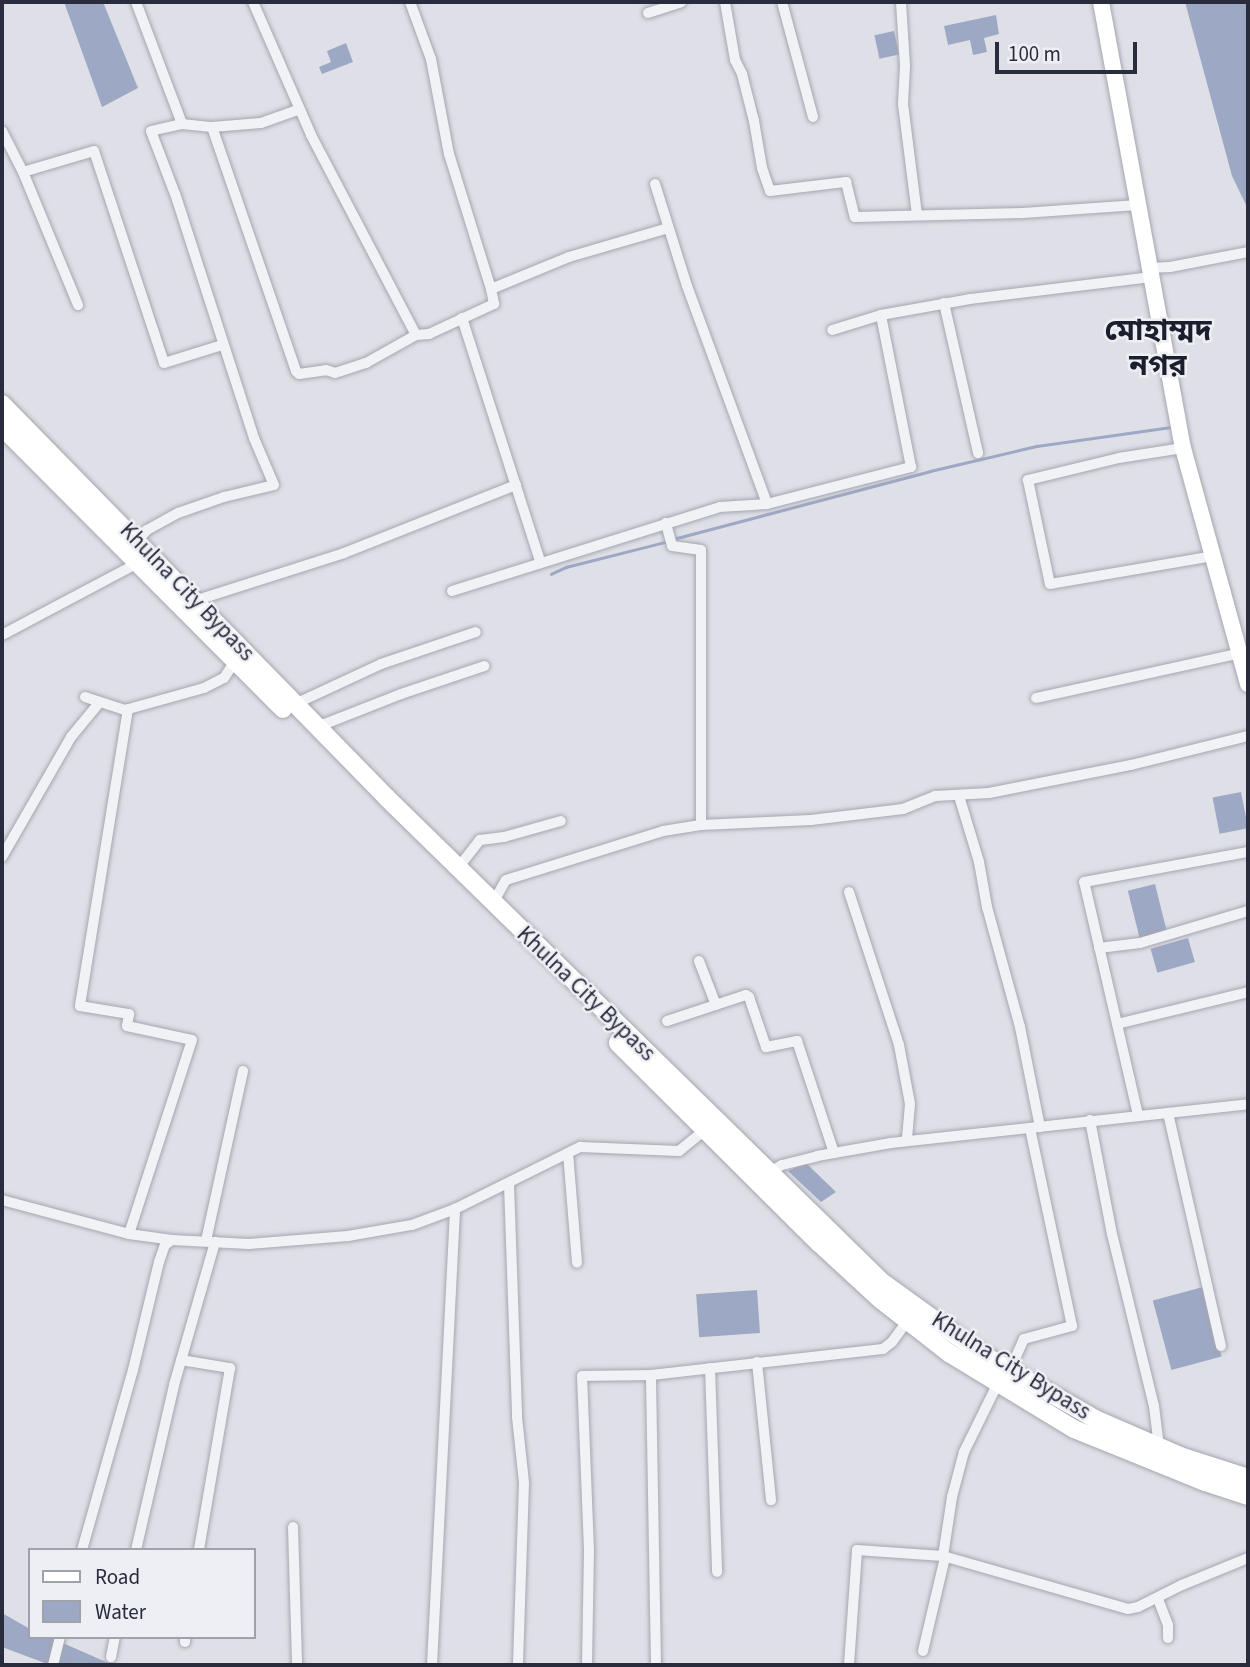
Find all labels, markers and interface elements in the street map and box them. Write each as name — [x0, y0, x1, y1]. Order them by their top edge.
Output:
scale bar — [998, 28, 1140, 72]
text: 100 m — [1008, 39, 1061, 69]
district label: মোহাম্মদ নগর — [1104, 313, 1212, 384]
street label: Khulna City Bypass — [114, 517, 260, 667]
street label: Khulna City Bypass — [511, 921, 661, 1067]
street label: Khulna City Bypass — [926, 1306, 1096, 1426]
legend — [28, 1548, 256, 1639]
text: Road — [95, 1562, 140, 1592]
text: Water — [95, 1597, 146, 1627]

